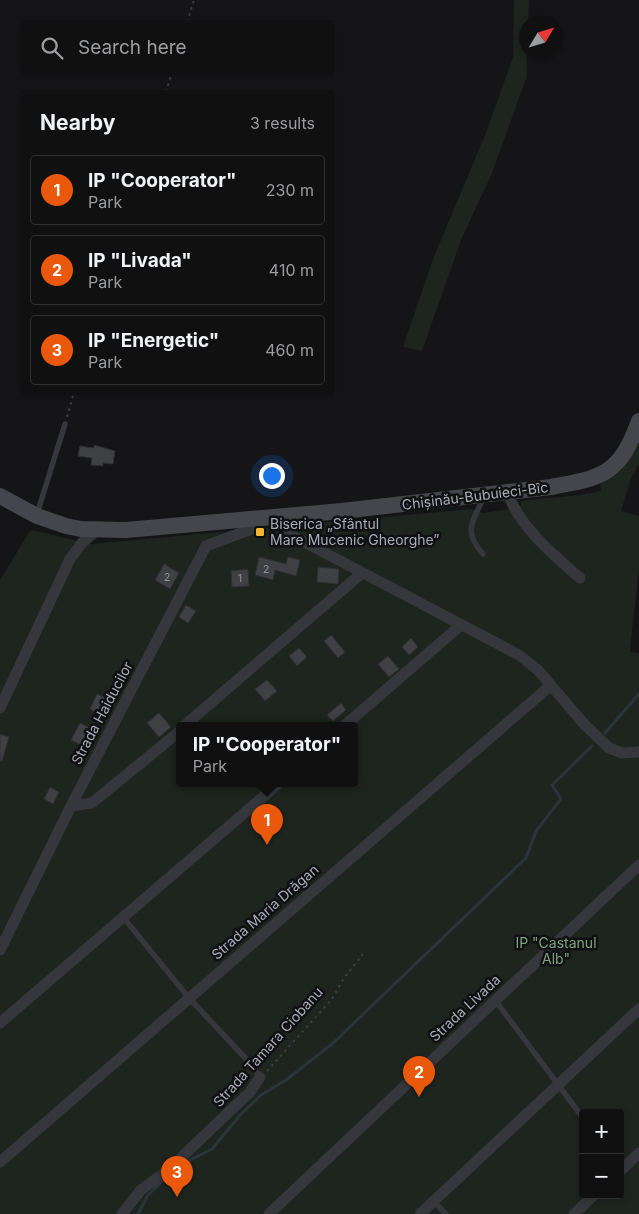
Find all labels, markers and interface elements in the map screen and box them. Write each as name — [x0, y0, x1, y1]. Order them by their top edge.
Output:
north arrow — [519, 15, 564, 60]
search box — [20, 20, 335, 75]
icon: search — [38, 34, 66, 62]
text: Search here — [78, 36, 187, 59]
text: Nearby — [40, 110, 115, 135]
text: 3 results — [250, 113, 315, 133]
text: IP "Cooperator" — [88, 169, 236, 192]
text: 1 — [54, 180, 60, 200]
text: 230 m — [266, 180, 314, 200]
text: Park — [88, 192, 122, 212]
text: IP "Livada" — [88, 249, 192, 272]
text: 2 — [52, 260, 62, 280]
text: 410 m — [269, 260, 314, 280]
text: Park — [88, 272, 122, 292]
text: IP "Energetic" — [88, 329, 219, 352]
text: 3 — [52, 340, 62, 360]
text: 460 m — [265, 340, 314, 360]
text: Park — [88, 352, 122, 372]
your location — [259, 463, 285, 489]
street label: Chișinău-Bubuieci-Bîc — [401, 478, 549, 514]
place label: Biserica „Sfântul Mare Mucenic Gheorghe” — [270, 515, 440, 548]
marker: Biserica „Sfântul Mare Mucenic Gheorghe” — [254, 526, 266, 538]
house number: 2 — [263, 562, 269, 576]
house number: 2 — [164, 570, 170, 584]
house number: 1 — [238, 571, 242, 585]
street label: Strada Haiducilor — [67, 658, 136, 767]
popup — [176, 722, 358, 787]
text: IP "Cooperator" — [193, 733, 341, 756]
text: Park — [193, 756, 227, 776]
pin: 1 — [251, 804, 283, 845]
street label: Strada Maria Drăgan — [208, 861, 322, 963]
park label: IP "Castanul Alb" — [515, 934, 597, 967]
street label: Strada Livada — [426, 971, 504, 1045]
street label: Strada Tamara Ciobanu — [209, 983, 326, 1110]
pin: 2 — [403, 1056, 435, 1097]
map controls — [579, 1109, 624, 1199]
button: + — [579, 1109, 624, 1154]
button: − — [579, 1154, 624, 1199]
pin: 3 — [161, 1156, 193, 1197]

